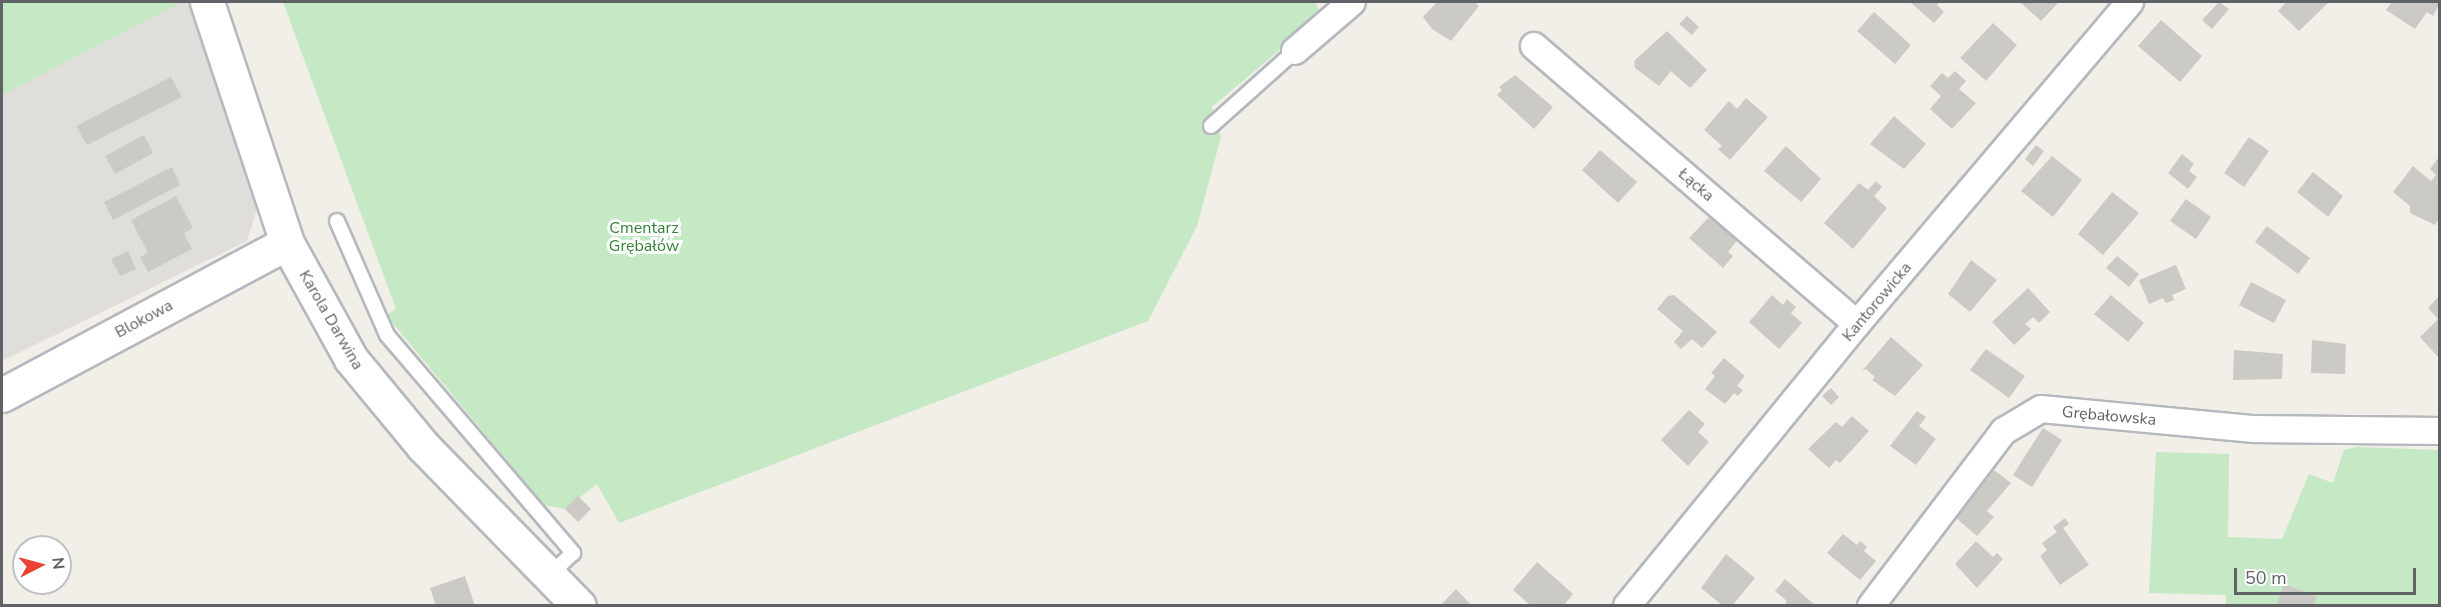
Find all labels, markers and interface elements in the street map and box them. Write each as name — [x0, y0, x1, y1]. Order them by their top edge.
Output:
street label: Łącka — [1674, 164, 1718, 206]
park label: Cmentarz Grębałów — [609, 218, 679, 256]
street label: Kantorowicka — [1838, 259, 1916, 345]
street label: Karola Darwina — [295, 267, 367, 373]
street label: Blokowa — [112, 296, 176, 342]
street label: Grębałowska — [2061, 402, 2157, 430]
north arrow — [12, 535, 72, 595]
text: N — [46, 556, 69, 570]
scale bar — [2237, 556, 2418, 594]
text: 50 m — [2245, 566, 2287, 590]

